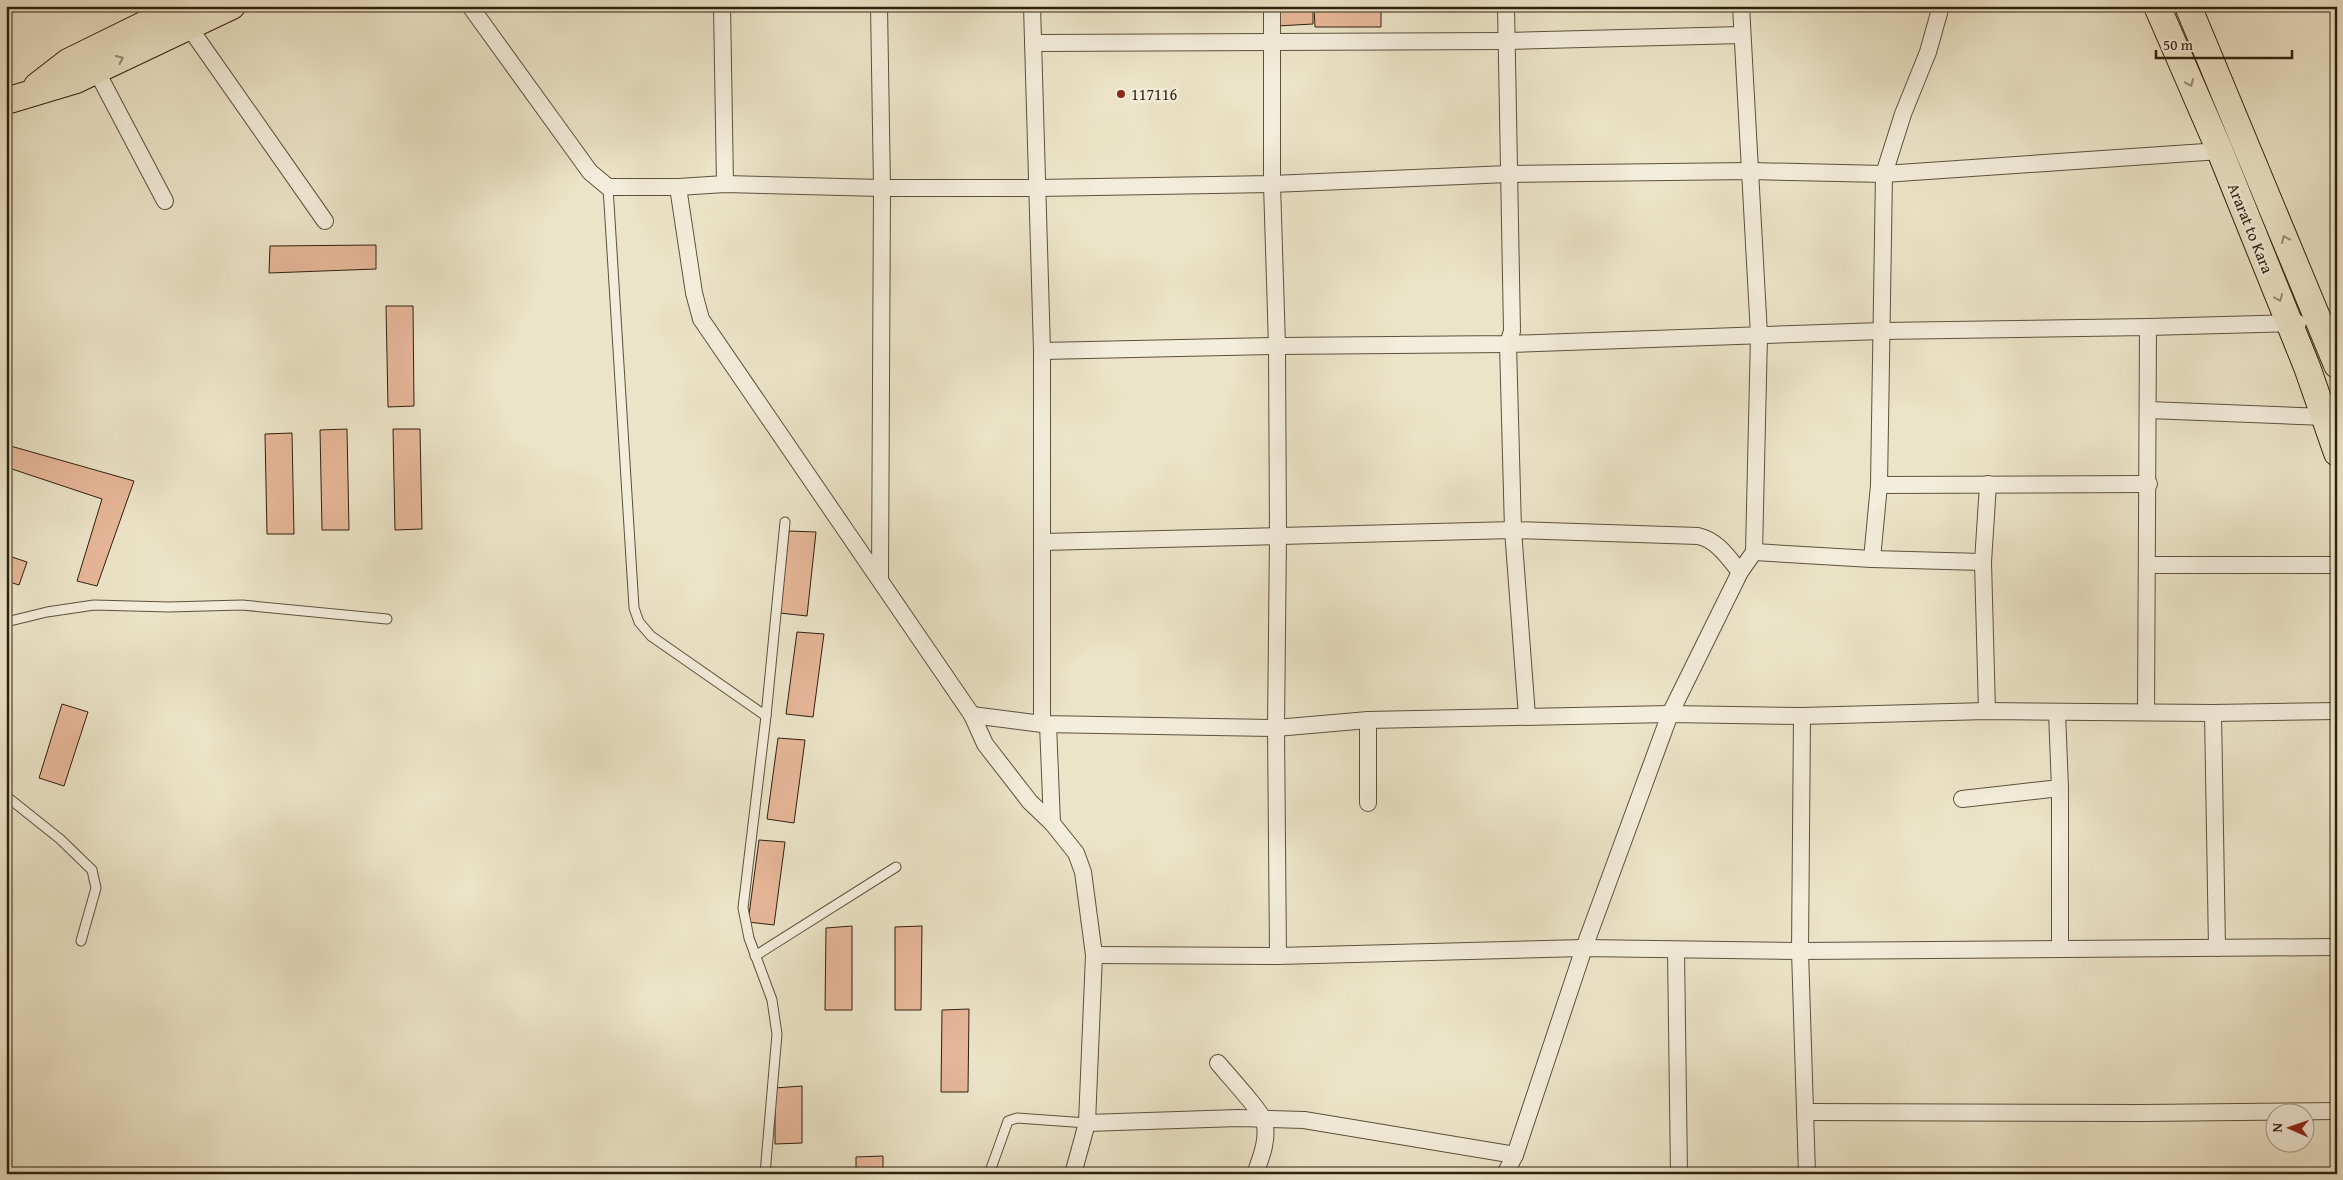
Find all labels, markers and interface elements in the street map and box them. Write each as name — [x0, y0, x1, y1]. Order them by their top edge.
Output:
scale bar — [2156, 28, 2292, 60]
text: 50 m — [2163, 34, 2194, 55]
one-way arrow — [115, 54, 124, 65]
one-way arrow — [2184, 78, 2195, 87]
place label: 117116 — [1131, 82, 1178, 106]
marker: 117116 — [1115, 88, 1127, 100]
street label: Ararat to Kara — [2222, 179, 2280, 277]
one-way arrow — [2281, 235, 2292, 244]
one-way arrow — [2273, 293, 2283, 302]
north arrow — [2266, 1102, 2316, 1152]
text: N — [2267, 1122, 2287, 1133]

